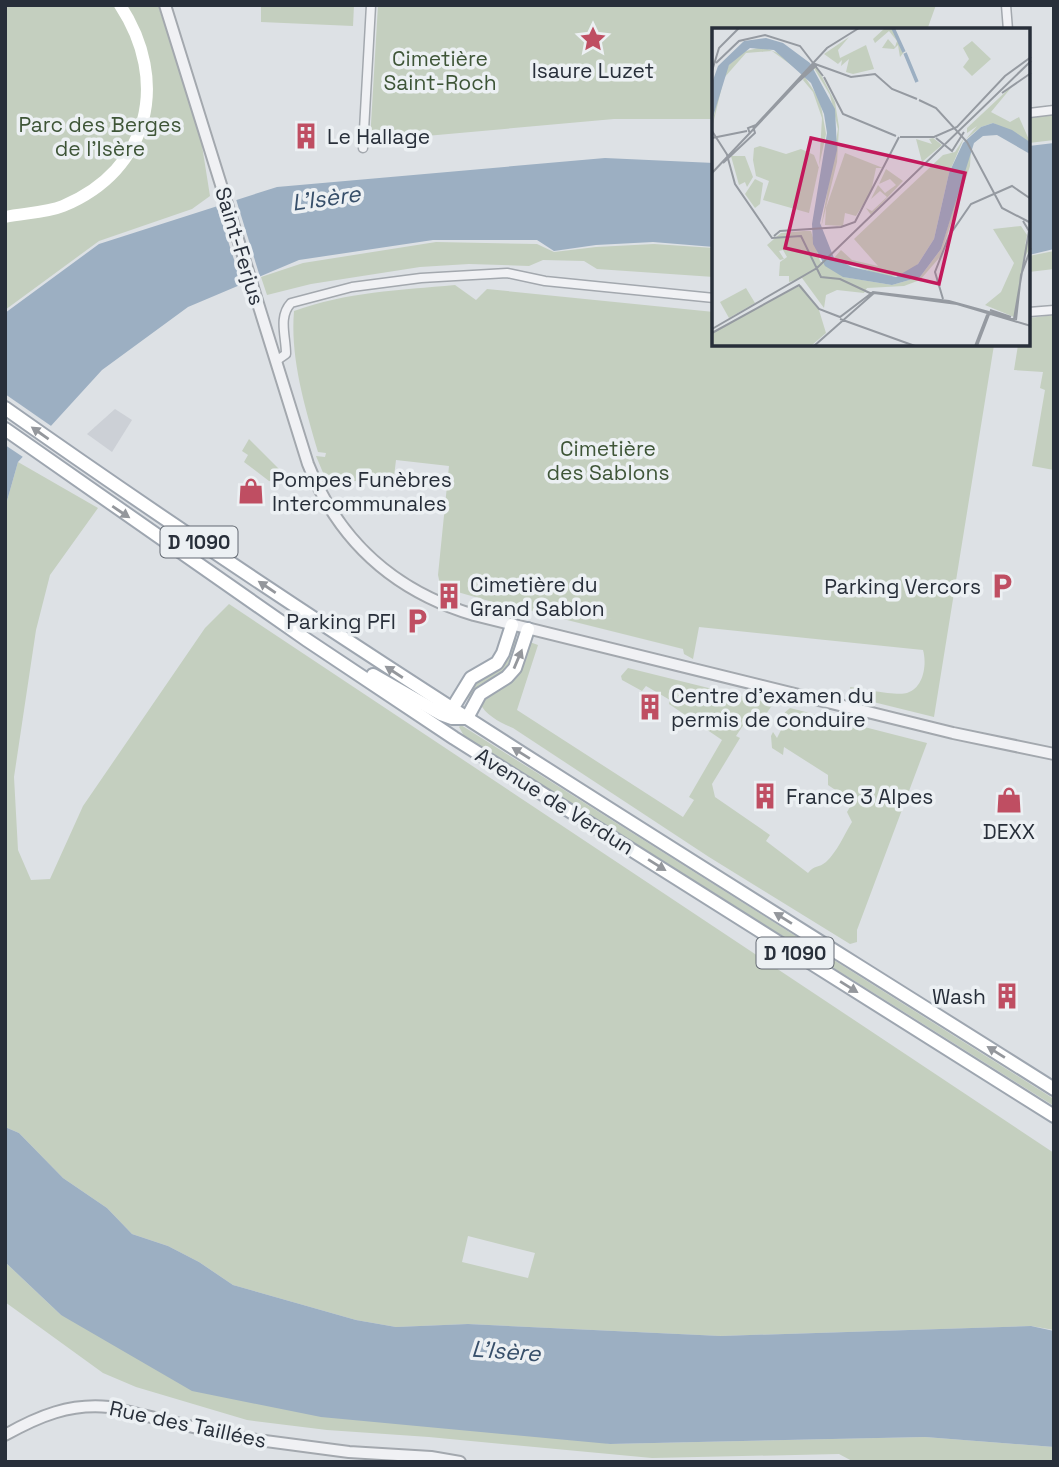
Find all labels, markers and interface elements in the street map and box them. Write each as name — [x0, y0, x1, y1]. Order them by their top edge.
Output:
place icon: Isaure Luzet — [578, 24, 608, 54]
inset map — [712, 28, 1031, 346]
park label: Cimetière Saint-Roch — [383, 45, 497, 96]
place label: Isaure Luzet — [532, 57, 654, 84]
park label: Parc des Berges de l'Isère — [18, 111, 182, 162]
building icon: Le Hallage — [291, 121, 321, 151]
place label: Le Hallage — [327, 123, 430, 150]
water label: L'Isère — [290, 178, 364, 218]
street label: Saint-Ferjus — [209, 184, 271, 308]
one-way arrow — [31, 426, 49, 440]
park label: Cimetière des Sablons — [547, 435, 669, 486]
place label: Pompes Funèbres Intercommunales — [272, 466, 452, 517]
shop icon: Pompes Funèbres Intercommunales — [236, 476, 266, 506]
one-way arrow — [112, 505, 131, 518]
road number: D 1090 — [160, 526, 238, 558]
place label: Cimetière du Grand Sablon — [470, 571, 605, 622]
parking icon: Parking Vercors — [987, 571, 1017, 601]
place label: Parking Vercors — [824, 573, 981, 600]
one-way arrow — [257, 581, 277, 594]
building icon: Cimetière du Grand Sablon — [434, 581, 464, 611]
parking icon: Parking PFI — [402, 606, 432, 636]
place label: Parking PFI — [286, 608, 396, 635]
one-way arrow — [512, 648, 523, 669]
one-way arrow — [385, 666, 404, 679]
place label: Centre d'examen du permis de conduire — [671, 682, 874, 733]
building icon: Centre d'examen du permis de conduire — [635, 692, 665, 722]
street label: Avenue de Verdun — [471, 741, 639, 861]
one-way arrow — [511, 746, 530, 759]
building icon: France 3 Alpes — [750, 781, 780, 811]
place label: France 3 Alpes — [786, 783, 933, 810]
shop icon: DEXX — [994, 785, 1024, 815]
place label: DEXX — [983, 818, 1035, 845]
one-way arrow — [647, 859, 666, 872]
one-way arrow — [773, 912, 792, 925]
road number: D 1090 — [756, 937, 834, 968]
one-way arrow — [839, 980, 859, 993]
building icon: Wash — [992, 981, 1022, 1011]
place label: Wash — [932, 983, 986, 1010]
one-way arrow — [986, 1046, 1006, 1059]
water label: L'Isère — [470, 1334, 543, 1368]
street label: Rue des Taillées — [107, 1394, 269, 1454]

